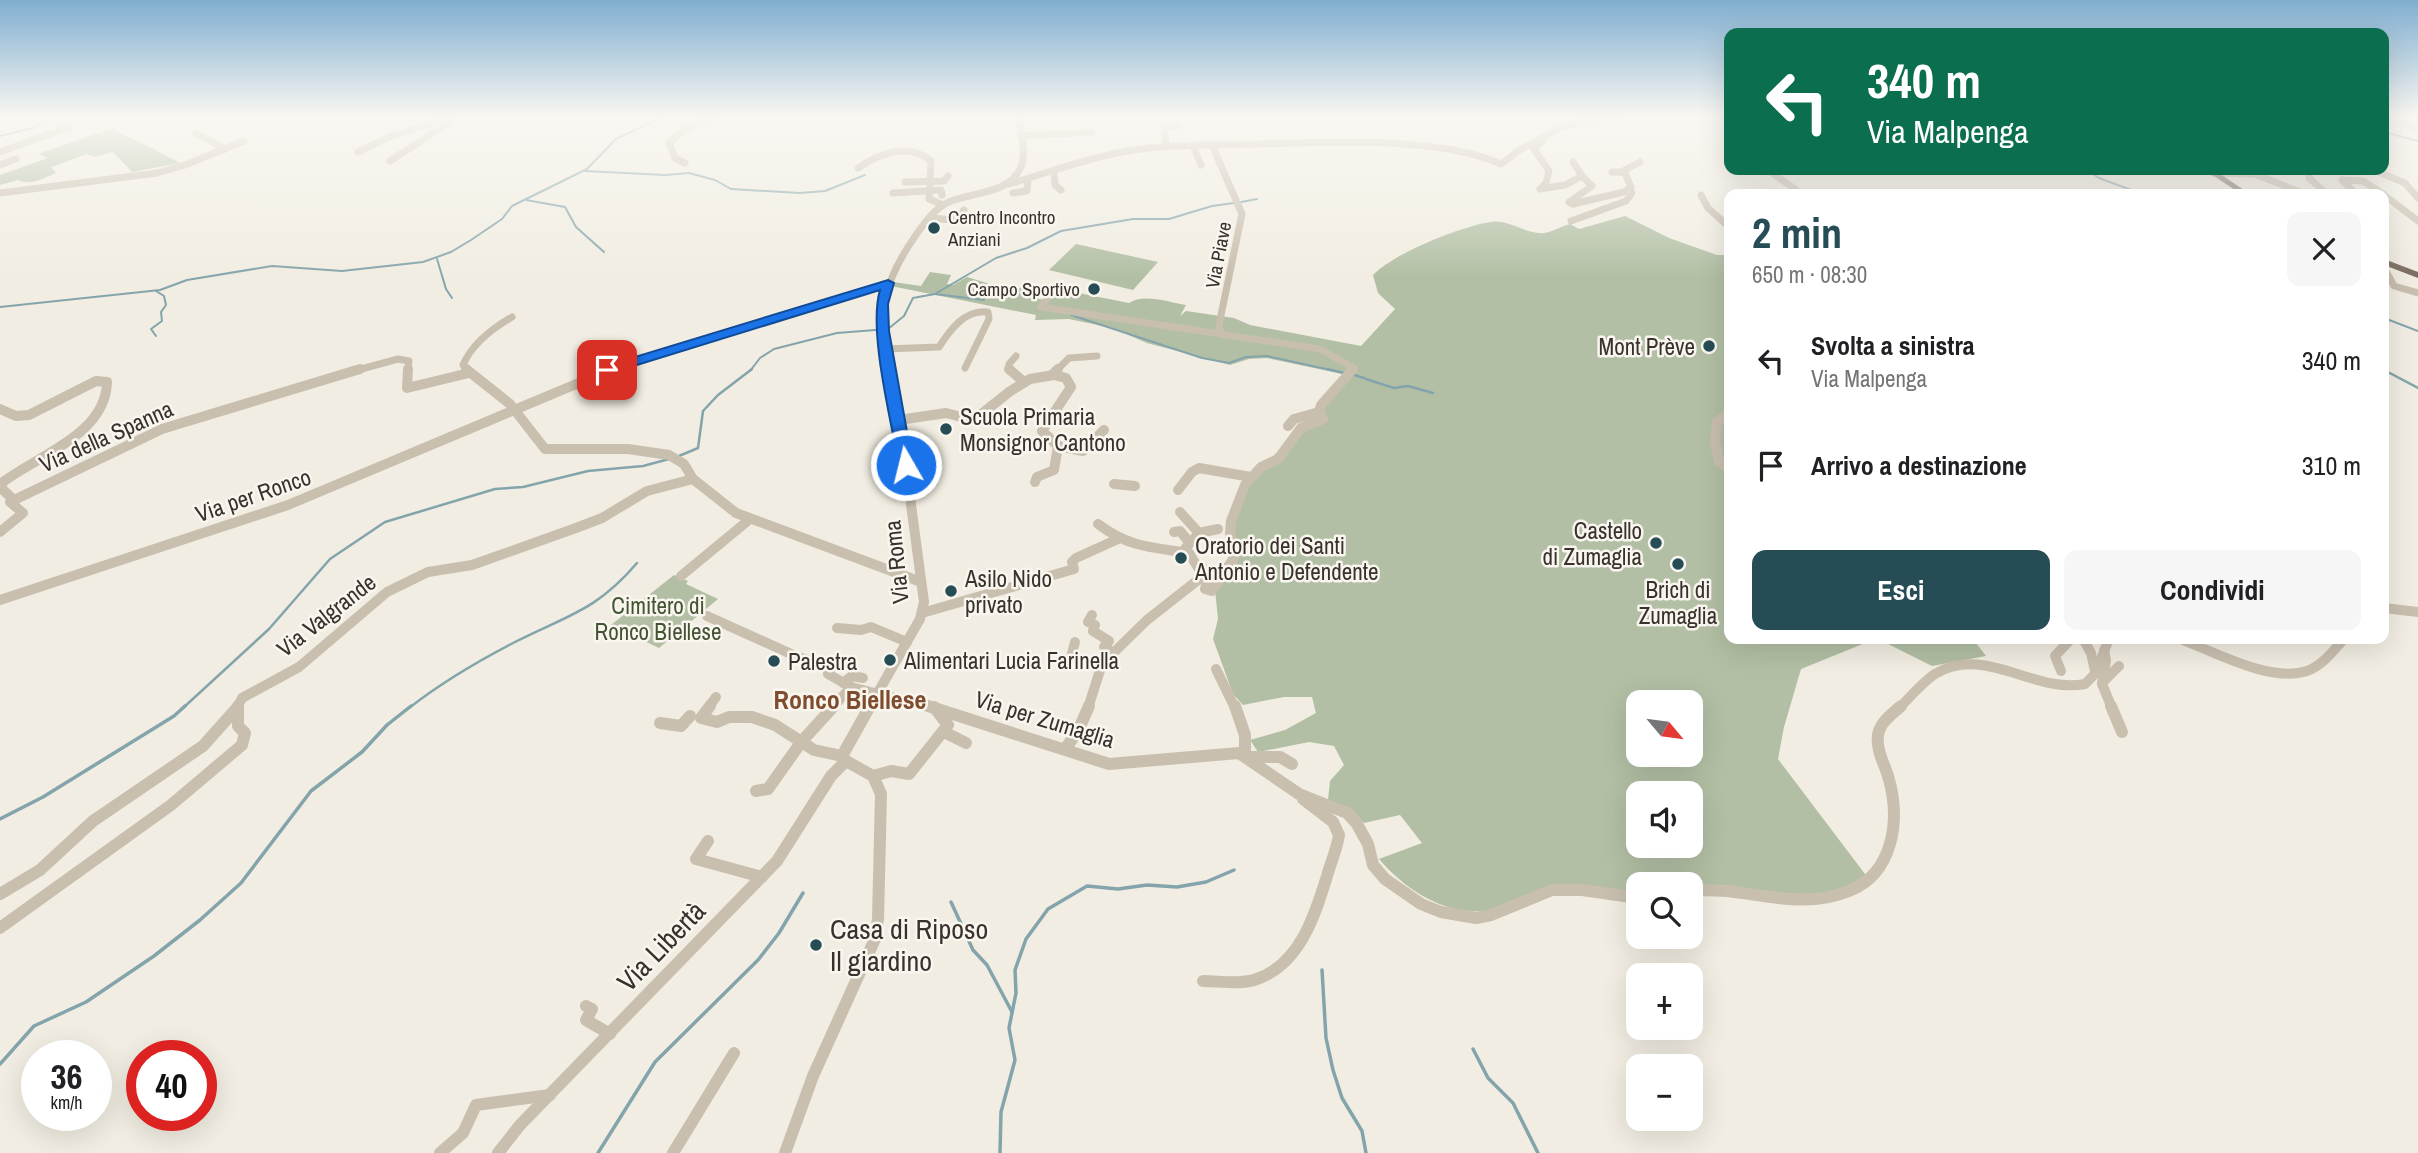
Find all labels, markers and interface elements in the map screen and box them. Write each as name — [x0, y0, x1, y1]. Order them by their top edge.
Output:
text: 340 m — [1867, 47, 1981, 113]
icon: left — [1752, 56, 1843, 147]
text: Via Malpenga — [1867, 110, 2028, 153]
place label: Centro Incontro Anziani — [947, 204, 1055, 252]
text: 2 min — [1752, 205, 1842, 261]
button: close — [2287, 212, 2361, 286]
street label: Via Piave — [1199, 219, 1237, 291]
marker: Centro Incontro Anziani — [926, 220, 942, 236]
text: 650 m · 08:30 — [1752, 259, 1867, 290]
place label: Campo Sportivo — [967, 276, 1080, 302]
marker: Campo Sportivo — [1086, 281, 1102, 297]
text: Svolta a sinistra — [1811, 328, 1975, 363]
place label: Mont Prève — [1599, 331, 1695, 362]
marker: Mont Prève — [1701, 338, 1717, 354]
pin — [577, 340, 637, 400]
icon: left — [1752, 342, 1790, 380]
text: 340 m — [2302, 343, 2361, 378]
icon: arrive — [588, 351, 626, 389]
text: Via Malpenga — [1811, 363, 1927, 394]
street label: Via della Spanna — [34, 392, 178, 479]
place label: Scuola Primaria Monsignor Cantono — [960, 401, 1126, 458]
marker: Scuola Primaria Monsignor Cantono — [938, 421, 954, 437]
position arrow — [869, 428, 943, 502]
icon: arrive — [1752, 447, 1790, 485]
text: Arrivo a destinazione — [1811, 448, 2027, 483]
text: 310 m — [2302, 448, 2361, 483]
street label: Via per Ronco — [191, 461, 315, 529]
place label: Castello di Zumaglia — [1542, 515, 1643, 572]
street label: Via Roma — [876, 518, 916, 605]
place label: Oratorio dei Santi Antonio e Defendente — [1194, 530, 1379, 587]
marker: Castello di Zumaglia — [1648, 535, 1664, 551]
marker: Oratorio dei Santi Antonio e Defendente — [1173, 550, 1189, 566]
button: Esci — [1752, 550, 2050, 630]
button: Condividi — [2064, 550, 2361, 630]
marker: Brich di Zumaglia — [1670, 556, 1686, 572]
place label: Asilo Nido privato — [964, 563, 1052, 620]
street label: Via Valgrande — [270, 567, 382, 663]
place label: Brich di Zumaglia — [1639, 574, 1718, 631]
marker: Asilo Nido privato — [943, 583, 959, 599]
park label: Cimitero di Ronco Biellese — [595, 590, 721, 647]
place label: Alimentari Lucia Farinella — [903, 645, 1120, 676]
place label: Palestra — [788, 646, 858, 677]
marker: Alimentari Lucia Farinella — [882, 652, 898, 668]
marker: Palestra — [766, 653, 782, 669]
district label: Ronco Biellese — [774, 682, 926, 717]
street label: Via per Zumaglia — [971, 683, 1119, 755]
north arrow — [1626, 690, 1703, 766]
map controls — [1626, 690, 1703, 1131]
button: sound — [1626, 781, 1703, 858]
button: search — [1626, 872, 1703, 949]
street label: Via Libertà — [608, 892, 714, 999]
place label: Casa di Riposo Il giardino — [830, 910, 988, 980]
marker: Casa di Riposo Il giardino — [808, 937, 824, 953]
button: + — [1626, 963, 1703, 1040]
speed limit sign: 40 — [126, 1040, 217, 1131]
text: 36 — [51, 1053, 82, 1100]
button: − — [1626, 1054, 1703, 1131]
text: km/h — [51, 1090, 83, 1115]

